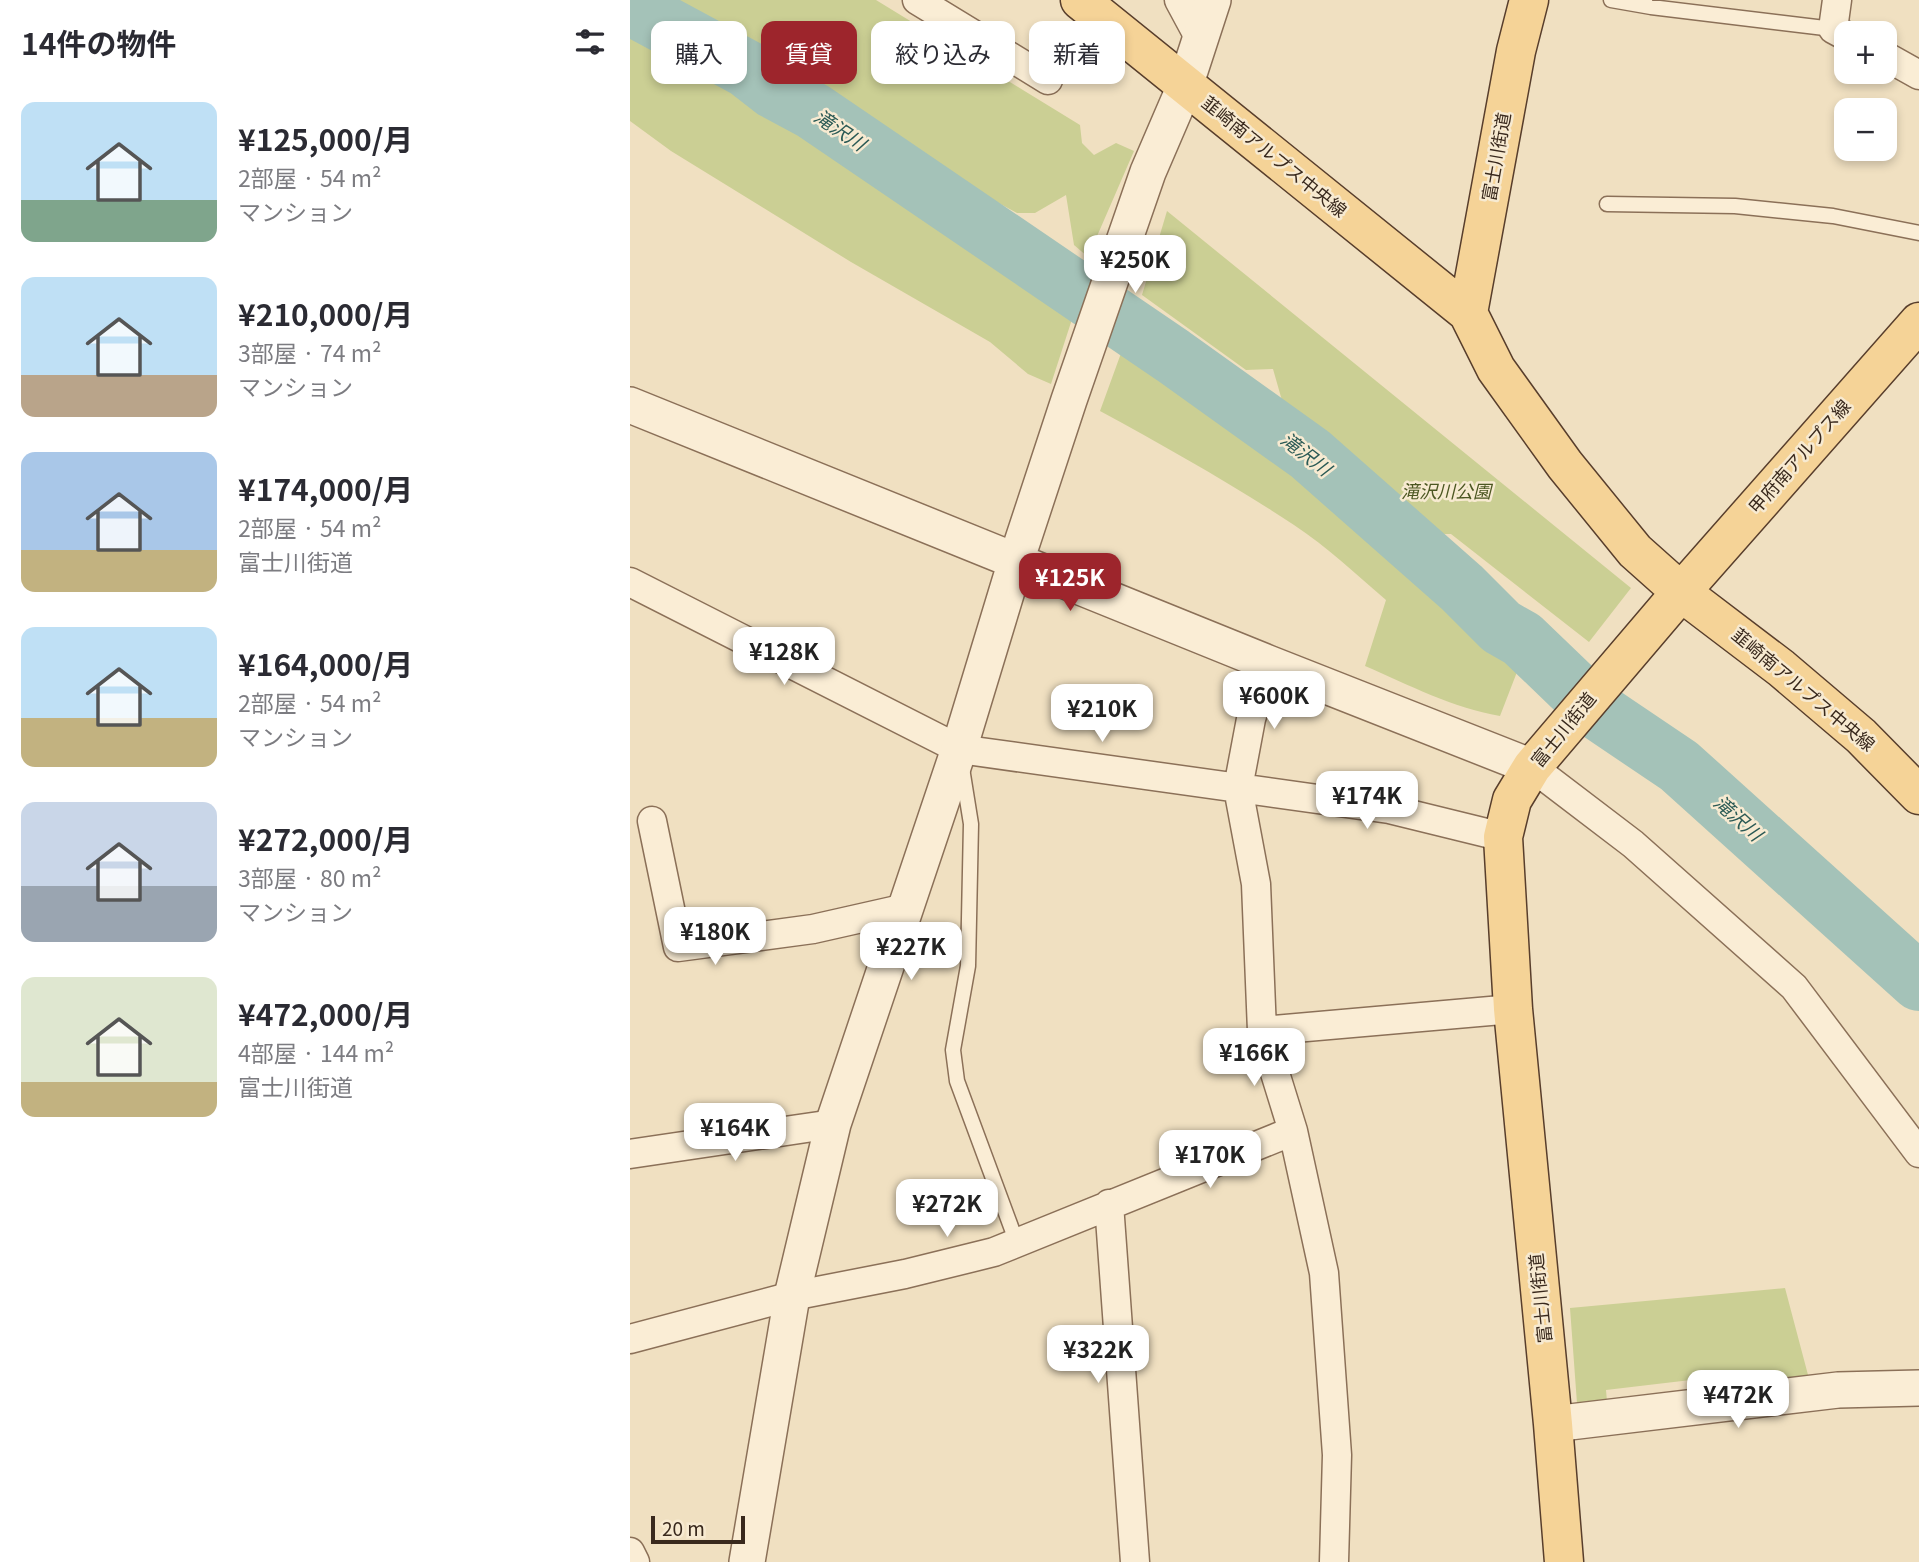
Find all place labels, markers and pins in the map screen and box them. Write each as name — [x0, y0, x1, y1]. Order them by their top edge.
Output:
pin: ¥250K — [1086, 236, 1184, 295]
pin: ¥125K — [1021, 554, 1119, 613]
pin: ¥128K — [735, 628, 833, 687]
pin: ¥600K — [1225, 672, 1323, 731]
pin: ¥210K — [1053, 684, 1151, 744]
pin: ¥174K — [1318, 772, 1416, 831]
pin: ¥180K — [666, 908, 764, 967]
pin: ¥227K — [862, 922, 960, 982]
pin: ¥166K — [1205, 1028, 1303, 1088]
pin: ¥164K — [686, 1104, 784, 1163]
pin: ¥170K — [1161, 1130, 1259, 1190]
pin: ¥272K — [898, 1180, 996, 1239]
pin: ¥322K — [1049, 1326, 1147, 1385]
pin: ¥472K — [1689, 1370, 1787, 1430]

